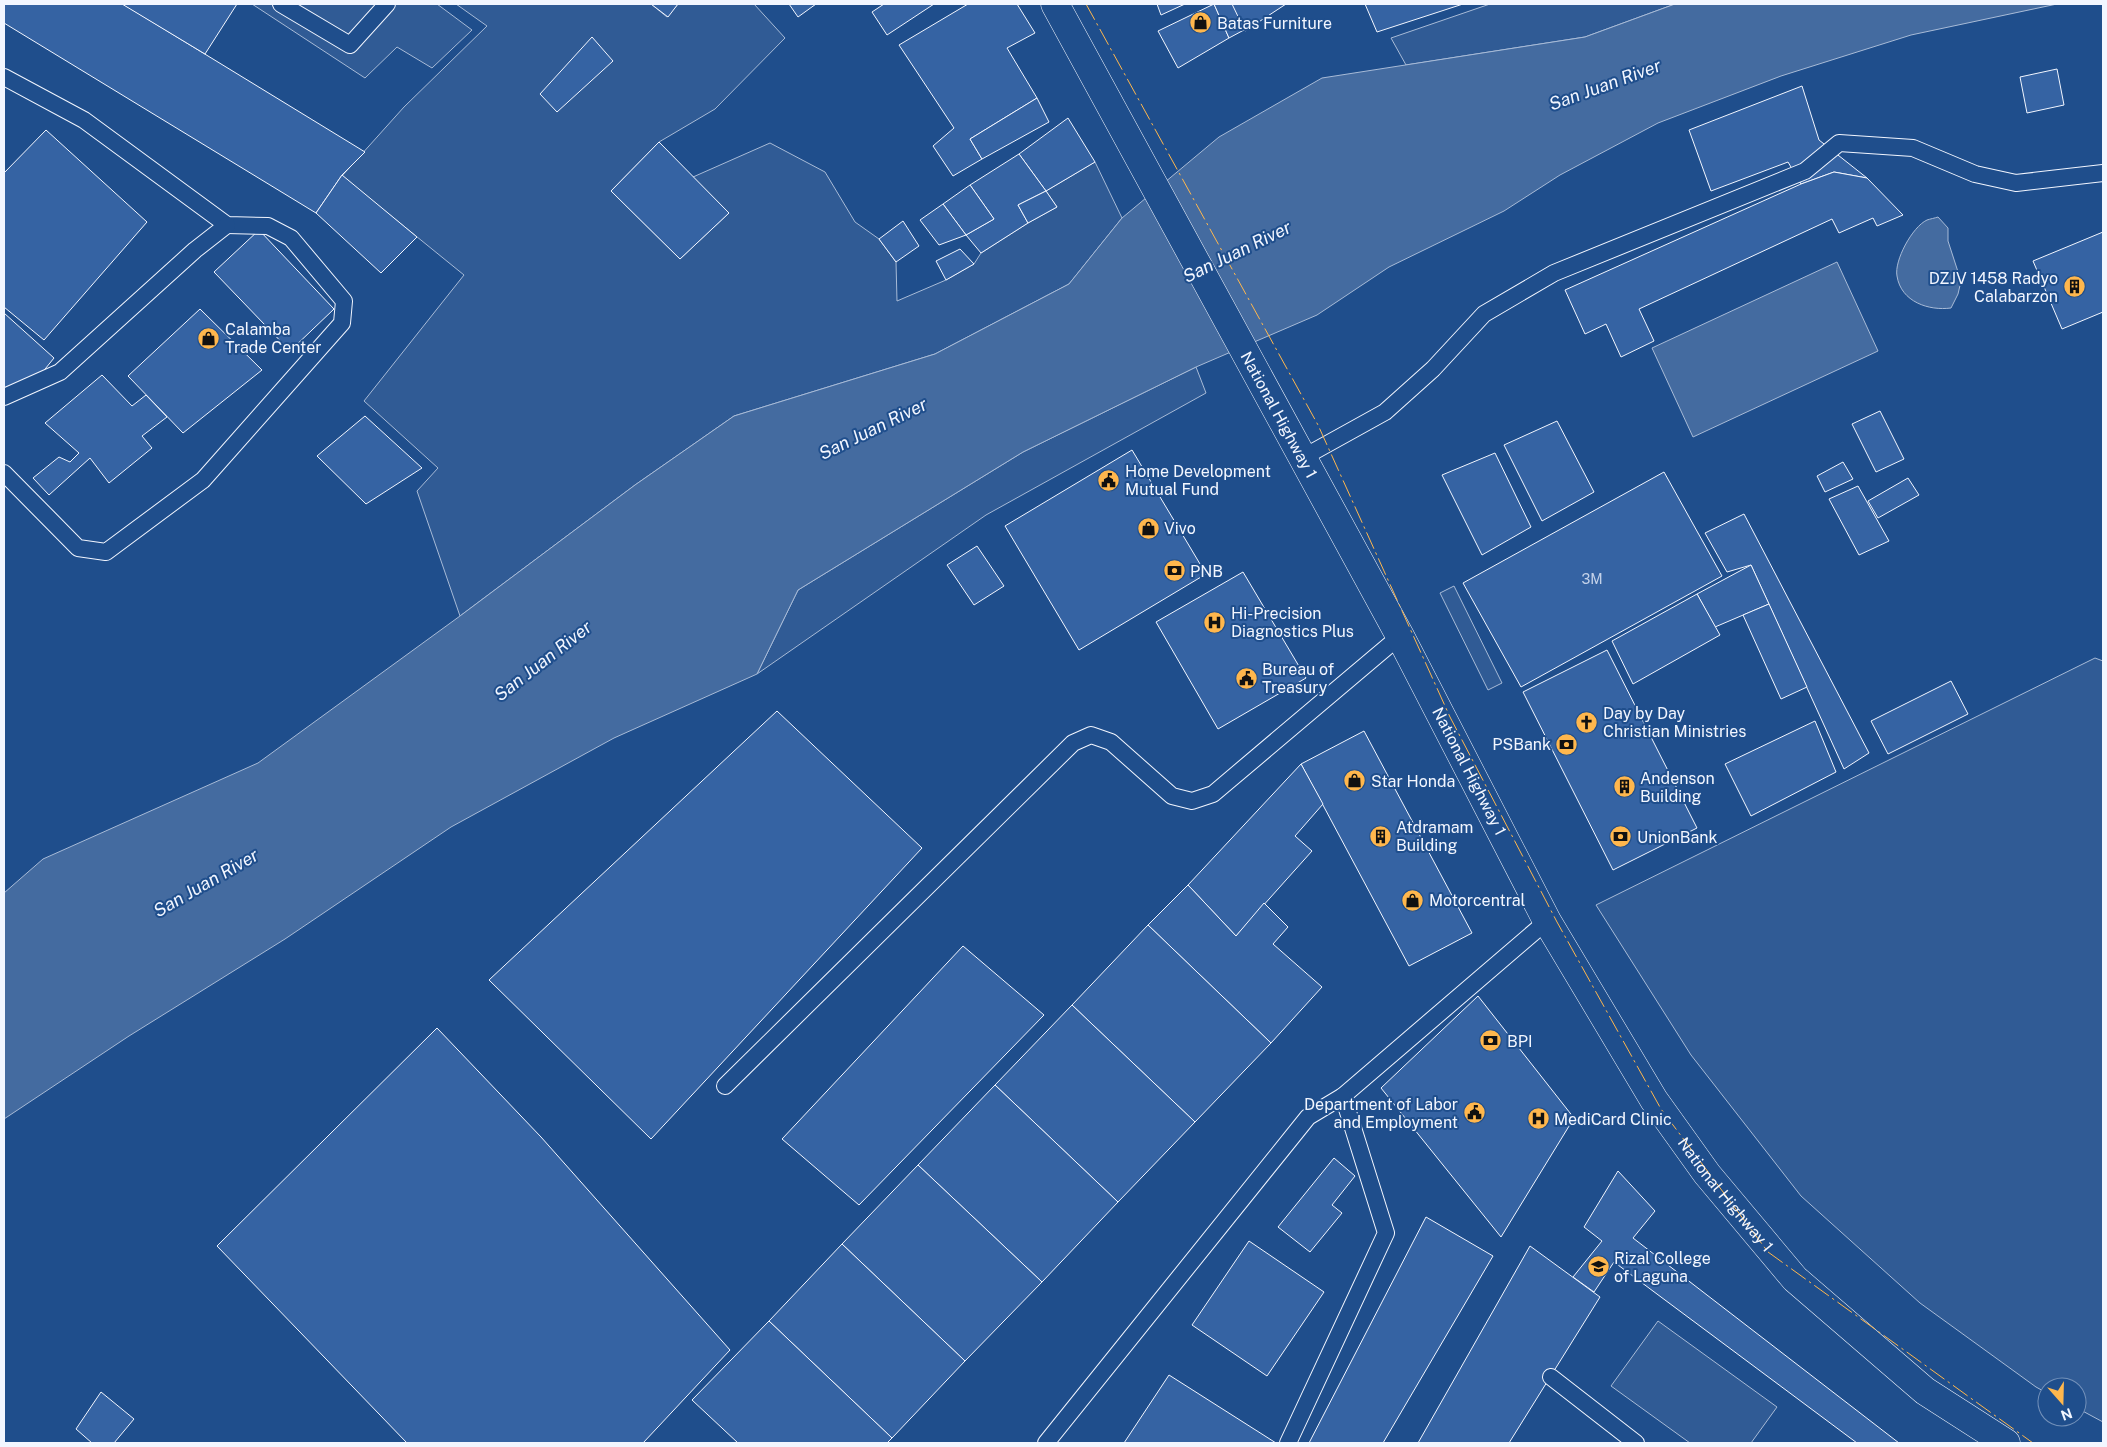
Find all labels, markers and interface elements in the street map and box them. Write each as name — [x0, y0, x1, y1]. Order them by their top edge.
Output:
shop icon: Batas Furniture — [1189, 11, 1213, 35]
place label: Batas Furniture — [1217, 14, 1332, 33]
water label: San Juan River — [1546, 54, 1664, 115]
water label: San Juan River — [1179, 216, 1294, 287]
place label: DZJV 1458 Radyo Calabarzon — [1929, 269, 2058, 306]
building icon: DZJV 1458 Radyo Calabarzon — [2062, 275, 2086, 299]
place label: Calamba Trade Center — [225, 320, 321, 357]
shop icon: Calamba Trade Center — [197, 326, 221, 350]
street label: National Highway 1 — [1237, 348, 1321, 482]
water label: San Juan River — [815, 393, 930, 464]
place label: Home Development Mutual Fund — [1125, 462, 1271, 499]
public building icon: Home Development Mutual Fund — [1097, 468, 1121, 492]
shop icon: Vivo — [1136, 516, 1160, 540]
place label: Vivo — [1164, 519, 1196, 538]
bank icon: PNB — [1162, 559, 1186, 583]
place label: PNB — [1190, 562, 1223, 581]
house number: 3M — [1581, 571, 1603, 587]
place label: Hi-Precision Diagnostics Plus — [1231, 604, 1354, 641]
hospital icon: Hi-Precision Diagnostics Plus — [1203, 610, 1227, 634]
water label: San Juan River — [490, 616, 596, 705]
place label: Bureau of Treasury — [1262, 660, 1334, 697]
public building icon: Bureau of Treasury — [1234, 666, 1258, 690]
street label: National Highway 1 — [1428, 704, 1510, 839]
place label: Day by Day Christian Ministries — [1603, 704, 1746, 741]
church icon: Day by Day Christian Ministries — [1575, 710, 1599, 734]
bank icon: PSBank — [1555, 732, 1579, 756]
place label: PSBank — [1492, 735, 1551, 754]
shop icon: Star Honda — [1343, 769, 1367, 793]
place label: Andenson Building — [1640, 769, 1715, 806]
place label: Star Honda — [1371, 772, 1455, 791]
building icon: Andenson Building — [1612, 775, 1636, 799]
place label: Atdramam Building — [1396, 818, 1473, 855]
building icon: Atdramam Building — [1368, 824, 1392, 848]
bank icon: UnionBank — [1609, 825, 1633, 849]
place label: UnionBank — [1637, 828, 1717, 847]
water label: San Juan River — [150, 844, 262, 921]
shop icon: Motorcentral — [1401, 888, 1425, 912]
place label: Motorcentral — [1429, 891, 1526, 910]
bank icon: BPI — [1479, 1029, 1503, 1053]
place label: BPI — [1507, 1032, 1533, 1051]
place label: Department of Labor and Employment — [1304, 1095, 1458, 1132]
public building icon: Department of Labor and Employment — [1462, 1101, 1486, 1125]
hospital icon: MediCard Clinic — [1526, 1107, 1550, 1131]
place label: MediCard Clinic — [1554, 1110, 1672, 1129]
street label: National Highway 1 — [1674, 1134, 1777, 1256]
place label: Rizal College of Laguna — [1614, 1249, 1711, 1286]
school or university icon: Rizal College of Laguna — [1586, 1255, 1610, 1279]
north arrow — [2037, 1377, 2087, 1427]
text: N — [2059, 1405, 2074, 1424]

